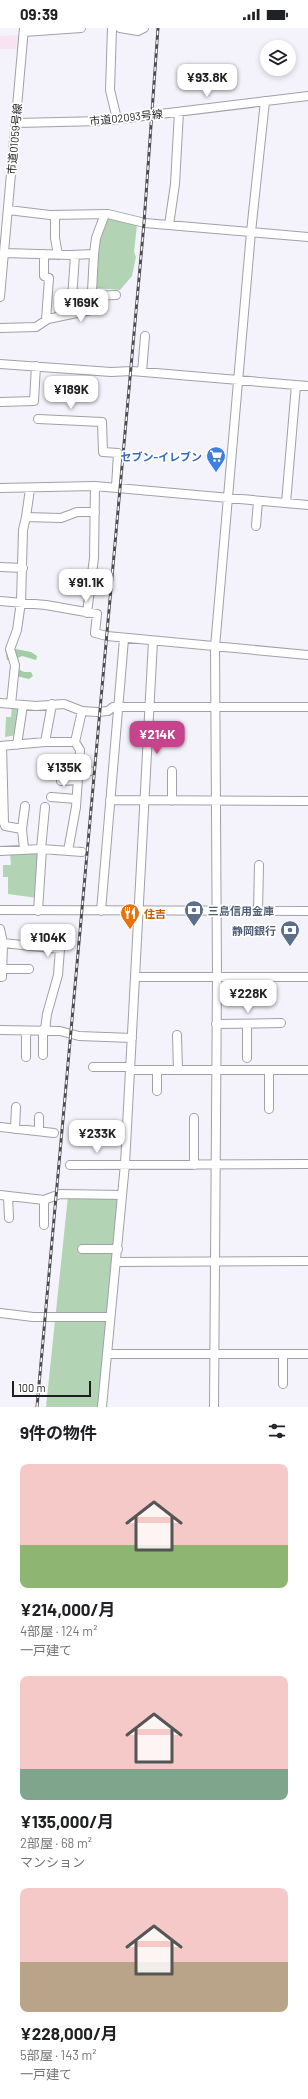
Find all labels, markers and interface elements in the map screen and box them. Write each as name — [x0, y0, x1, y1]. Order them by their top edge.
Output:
text: 09:39 — [20, 5, 58, 23]
map controls — [260, 40, 296, 76]
button: layers — [260, 40, 296, 76]
pin: ¥93.8K — [174, 64, 240, 98]
text: ¥93.8K — [186, 69, 228, 85]
street label: 市道01059号線 — [4, 103, 24, 175]
street label: 市道02093号線 — [89, 107, 163, 127]
pin: ¥169K — [53, 289, 109, 323]
text: ¥169K — [63, 294, 99, 310]
pin: ¥189K — [43, 376, 99, 410]
text: ¥189K — [53, 381, 89, 397]
supermarket icon: セブン-イレブン — [205, 445, 227, 473]
place label: セブン-イレブン — [121, 450, 202, 463]
pin: ¥91.1K — [53, 569, 119, 603]
text: ¥91.1K — [68, 574, 104, 590]
pin: ¥214K — [129, 721, 185, 755]
text: ¥214K — [139, 726, 175, 742]
pin: ¥135K — [36, 754, 92, 788]
text: ¥135K — [46, 759, 82, 775]
bank icon: 三島信用金庫 — [183, 899, 205, 927]
restaurant icon: 住吉 — [119, 902, 141, 930]
place label: 三島信用金庫 — [208, 904, 274, 917]
place label: 住吉 — [144, 907, 166, 920]
bank icon: 静岡銀行 — [279, 919, 301, 947]
pin: ¥104K — [20, 924, 76, 958]
place label: 静岡銀行 — [232, 924, 276, 937]
text: ¥104K — [30, 929, 66, 945]
pin: ¥228K — [220, 980, 276, 1014]
text: ¥228K — [229, 985, 267, 1001]
pin: ¥233K — [69, 1120, 125, 1154]
text: ¥233K — [78, 1125, 116, 1141]
scale bar — [12, 1379, 91, 1398]
text: 100 m — [18, 1381, 46, 1394]
icon: filters — [266, 1420, 288, 1442]
text: 9件の物件 — [20, 1422, 97, 1442]
icon: home — [118, 1490, 190, 1562]
text: ¥214,000/月 — [20, 1599, 116, 1619]
text: 4部屋 · 124 m² — [20, 1623, 97, 1639]
text: 一戸建て — [20, 1642, 72, 1658]
icon: home — [118, 1702, 190, 1774]
text: ¥135,000/月 — [20, 1811, 114, 1831]
text: 2部屋 · 68 m² — [20, 1835, 92, 1851]
text: マンション — [20, 1854, 85, 1870]
icon: home — [118, 1914, 190, 1986]
text: ¥228,000/月 — [20, 2023, 118, 2043]
text: 5部屋 · 143 m² — [20, 2047, 97, 2063]
text: 一戸建て — [20, 2066, 72, 2082]

